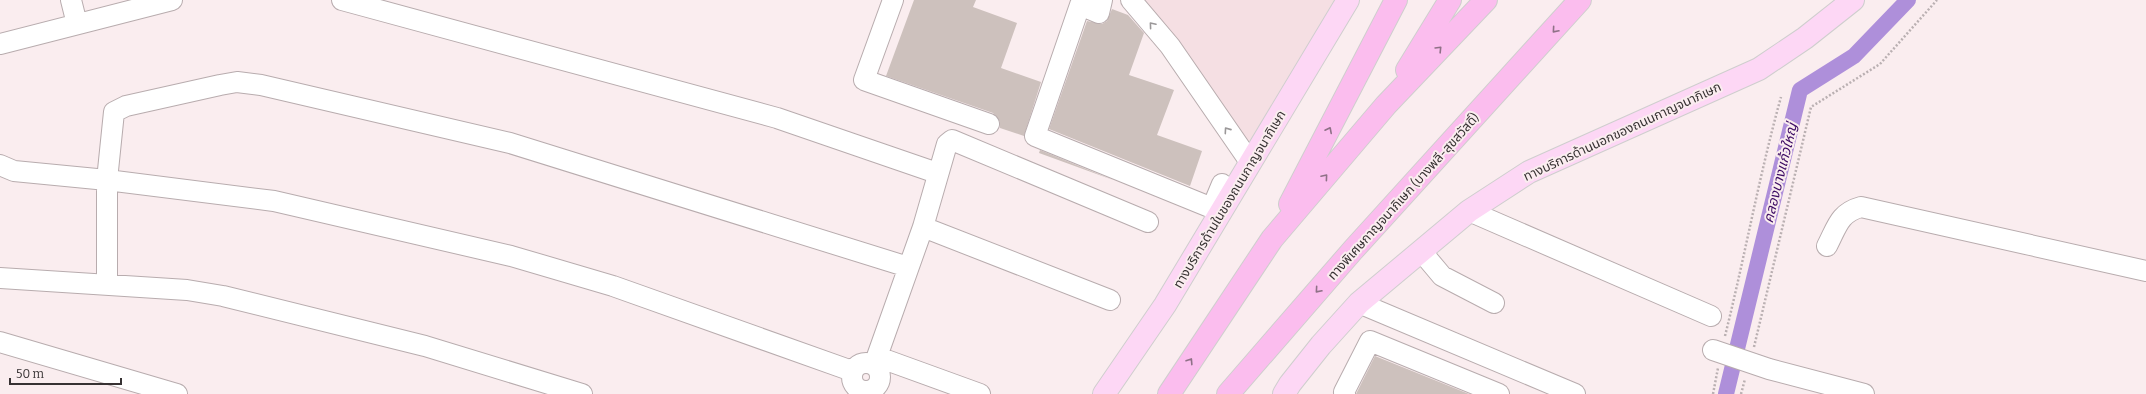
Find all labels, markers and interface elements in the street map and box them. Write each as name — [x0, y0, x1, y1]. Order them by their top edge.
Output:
one-way arrow — [1149, 22, 1156, 29]
one-way arrow — [1553, 25, 1560, 32]
one-way arrow — [1435, 46, 1442, 54]
street label: ทางบริการด้านนอกของถนนกาญจนาภิเษก — [1521, 79, 1723, 184]
street label: ทางบริการด้านในของถนนกาญจนาภิเษก — [1170, 108, 1289, 291]
street label: ทางพิเศษกาญจนาภิเษก (บางพลี-สุขสวัสดิ์) — [1324, 110, 1482, 283]
water label: คลองบางแก้วใหญ่ — [1760, 120, 1802, 225]
one-way arrow — [1324, 127, 1332, 134]
one-way arrow — [1225, 128, 1232, 135]
one-way arrow — [1320, 175, 1327, 182]
one-way arrow — [1315, 285, 1322, 293]
one-way arrow — [1185, 359, 1192, 366]
scale bar — [10, 360, 121, 386]
text: 50 m — [16, 367, 45, 381]

